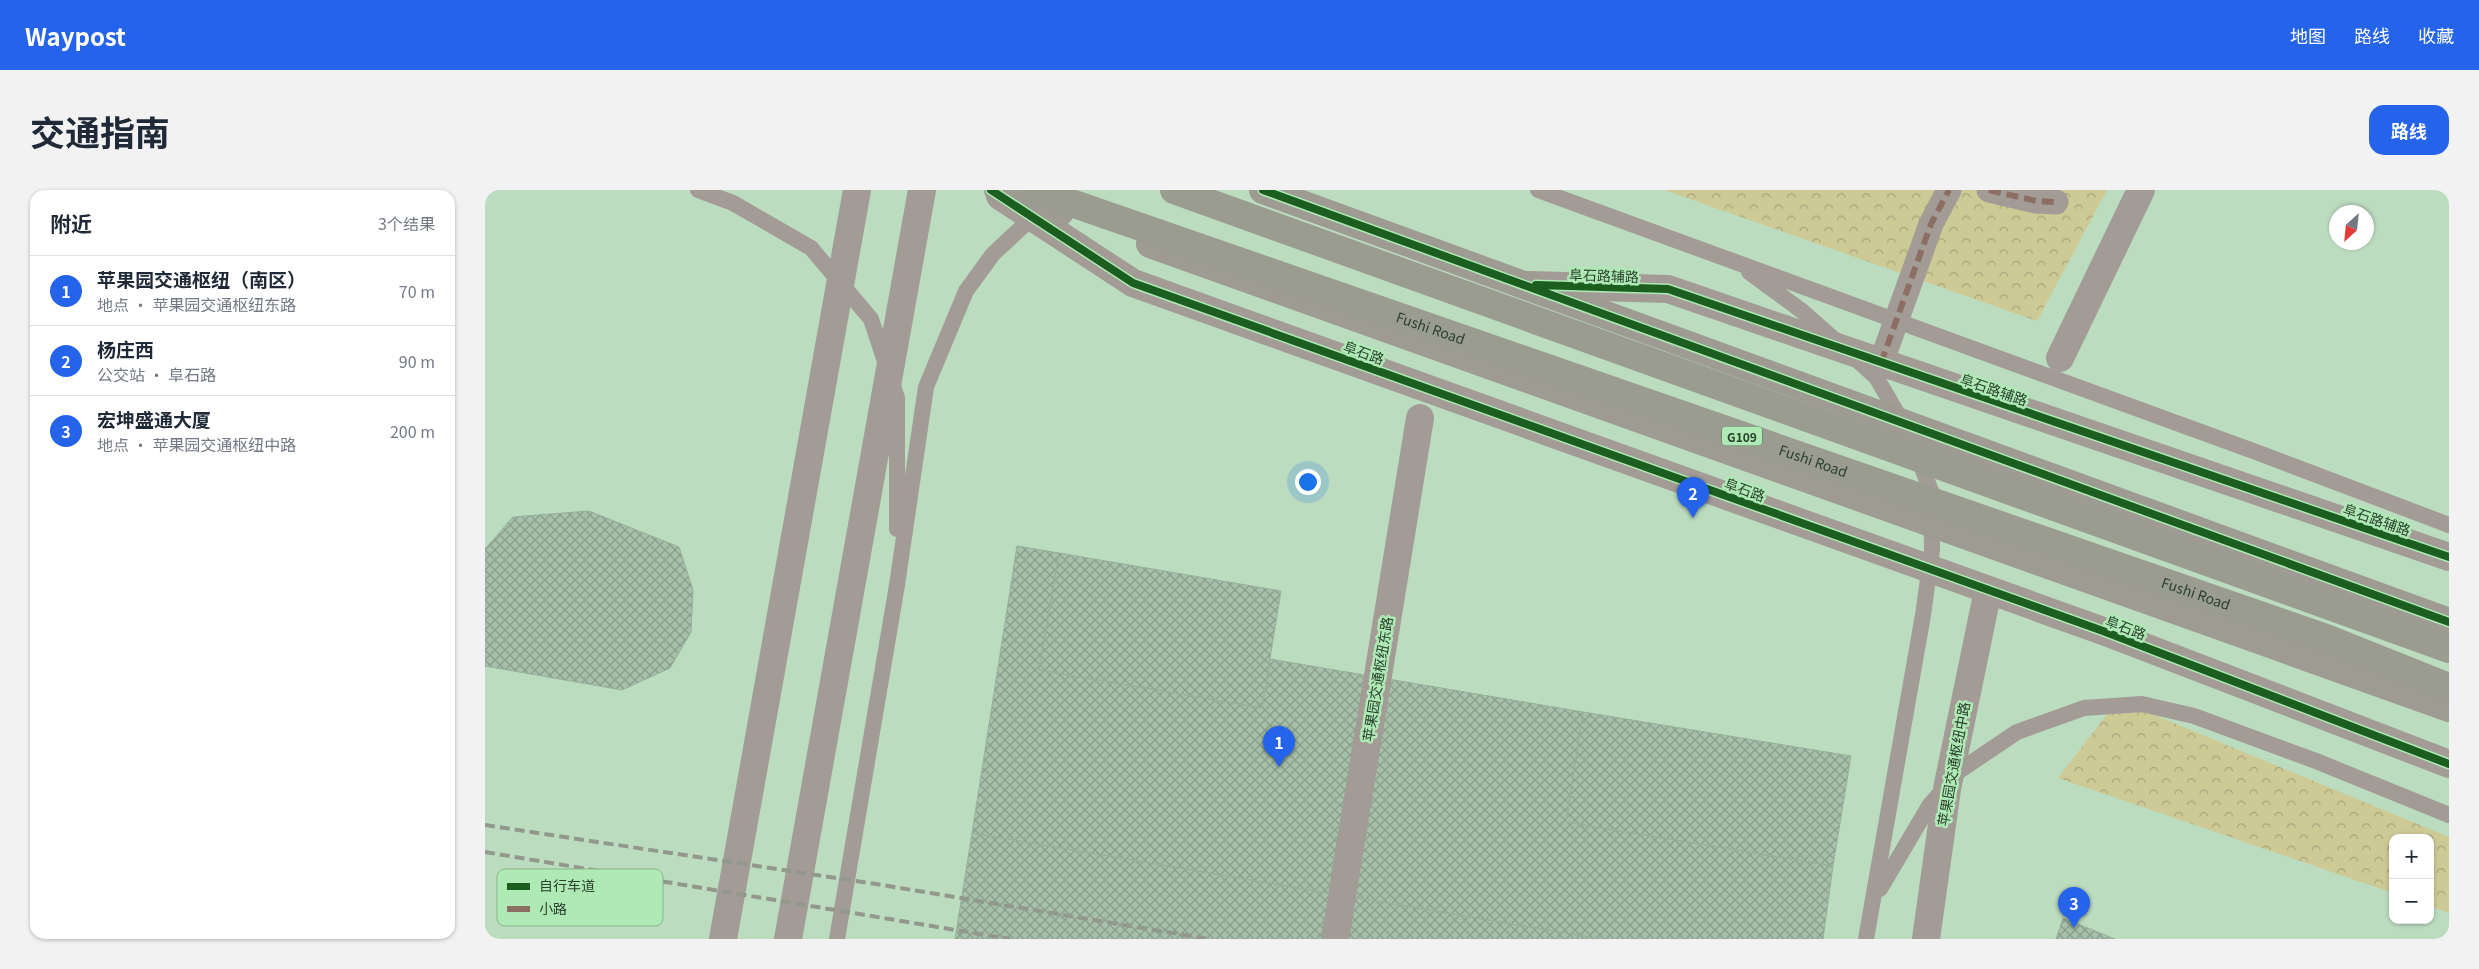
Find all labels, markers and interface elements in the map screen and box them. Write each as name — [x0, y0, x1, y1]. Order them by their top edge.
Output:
text: Waypost — [25, 18, 126, 53]
text: 地图 — [2290, 22, 2326, 48]
text: 路线 — [2354, 22, 2390, 48]
text: 收藏 — [2418, 22, 2454, 48]
text: 交通指南 — [30, 105, 170, 156]
button: 路线 — [2369, 105, 2449, 155]
north arrow — [2329, 205, 2374, 250]
text: 附近 — [50, 208, 92, 238]
text: 3个结果 — [378, 211, 435, 235]
street label: 阜石路辅路 — [1569, 264, 1639, 286]
text: 苹果园交通枢纽（南区） — [97, 265, 306, 292]
text: 1 — [61, 279, 71, 303]
text: 70 m — [399, 279, 435, 303]
text: 地点 · 苹果园交通枢纽东路 — [97, 292, 296, 316]
street label: Fushi Road — [1394, 306, 1468, 349]
text: 杨庄西 — [97, 335, 154, 362]
street label: 阜石路 — [1341, 335, 1387, 369]
text: 2 — [61, 349, 71, 373]
text: 90 m — [399, 349, 435, 373]
text: 公交站 · 阜石路 — [97, 362, 216, 386]
street label: 阜石路辅路 — [1958, 368, 2030, 410]
text: 宏坤盛通大厦 — [97, 405, 211, 432]
text: 3 — [61, 419, 71, 443]
text: 200 m — [390, 419, 435, 443]
road number: G109 — [1722, 427, 1762, 446]
text: 地点 · 苹果园交通枢纽中路 — [97, 432, 296, 456]
street label: Fushi Road — [1776, 439, 1851, 481]
your location — [1295, 469, 1321, 495]
street label: 阜石路 — [1722, 472, 1768, 506]
pin: 2 — [1677, 477, 1709, 518]
street label: 阜石路辅路 — [2341, 498, 2413, 540]
street label: Fushi Road — [2159, 572, 2233, 614]
street label: 阜石路 — [2103, 610, 2149, 644]
street label: 苹果园交通枢纽东路 — [1357, 615, 1397, 743]
street label: 苹果园交通枢纽中路 — [1932, 700, 1974, 828]
pin: 1 — [1263, 726, 1295, 767]
map controls — [2389, 834, 2434, 924]
button: + — [2389, 834, 2434, 879]
legend — [497, 869, 663, 926]
text: 自行车道 — [539, 875, 595, 895]
button: − — [2389, 879, 2434, 924]
pin: 3 — [2058, 887, 2090, 928]
text: 小路 — [539, 898, 567, 918]

